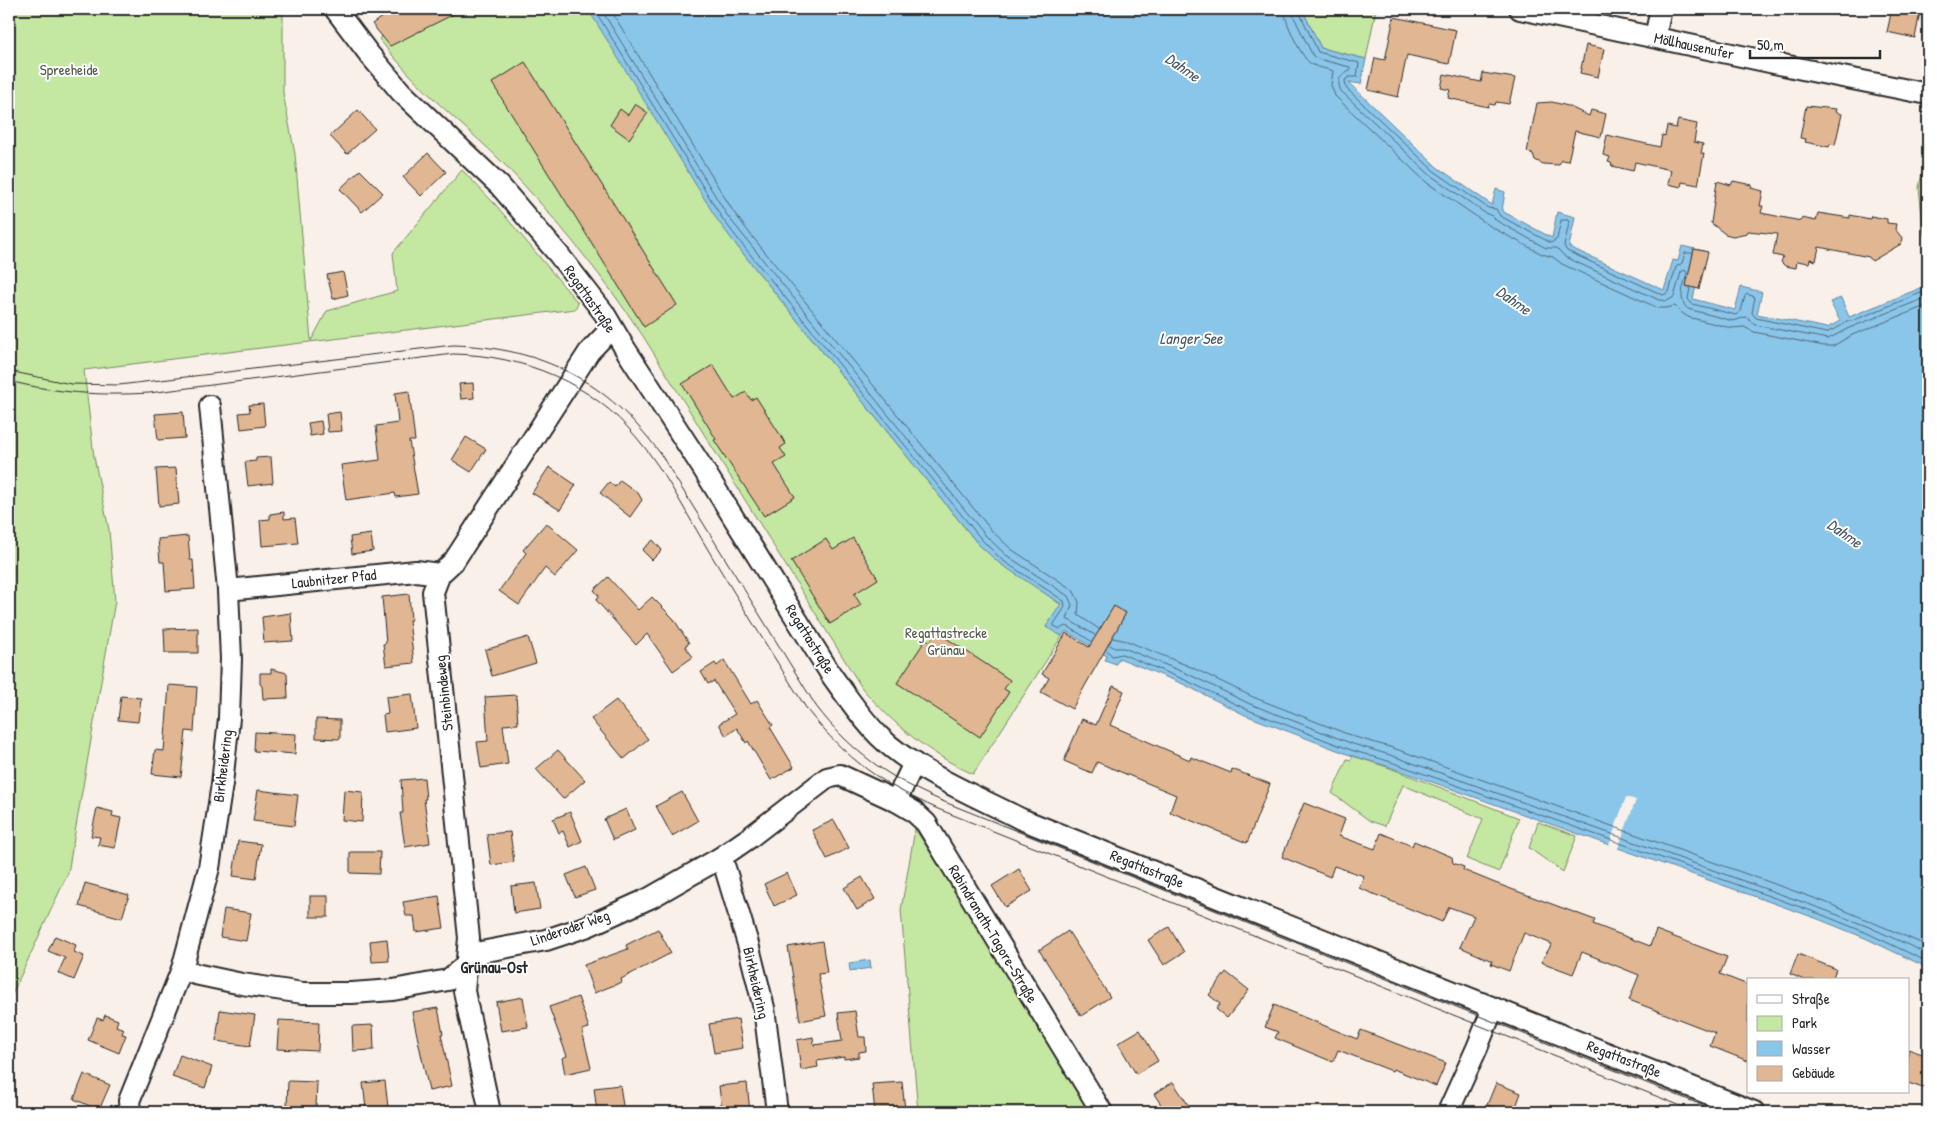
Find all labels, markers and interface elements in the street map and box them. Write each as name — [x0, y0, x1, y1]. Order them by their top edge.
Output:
street label: Möllhausenufer — [1652, 27, 1736, 64]
scale bar — [1750, 28, 1880, 60]
text: 50 m — [1757, 34, 1784, 55]
water label: Dahme — [1161, 47, 1205, 87]
park label: Spreeheide — [40, 59, 98, 80]
street label: Regattastraße — [559, 261, 621, 337]
water label: Dahme — [1492, 280, 1536, 320]
water label: Langer See — [1160, 327, 1223, 349]
water label: Dahme — [1823, 513, 1867, 553]
street label: Laubnitzer Pfad — [291, 564, 377, 593]
street label: Regattastraße — [781, 600, 840, 677]
park label: Regattastrecke Grünau — [905, 622, 987, 660]
street label: Steinbindeweg — [429, 654, 458, 732]
street label: Birkheidering — [208, 728, 237, 803]
street label: Regattastraße — [1107, 844, 1187, 893]
street label: Rabindranath-Tagore-Straße — [944, 861, 1043, 1007]
street label: Linderoder Weg — [528, 904, 612, 951]
street label: Birkheidering — [738, 945, 775, 1021]
district label: Grünau-Ost — [460, 956, 528, 978]
legend — [1747, 978, 1910, 1094]
text: Straße — [1792, 988, 1830, 1009]
text: Park — [1792, 1012, 1817, 1033]
street label: Regattastraße — [1584, 1035, 1664, 1082]
text: Wasser — [1792, 1038, 1831, 1059]
text: Gebäude — [1792, 1062, 1835, 1083]

